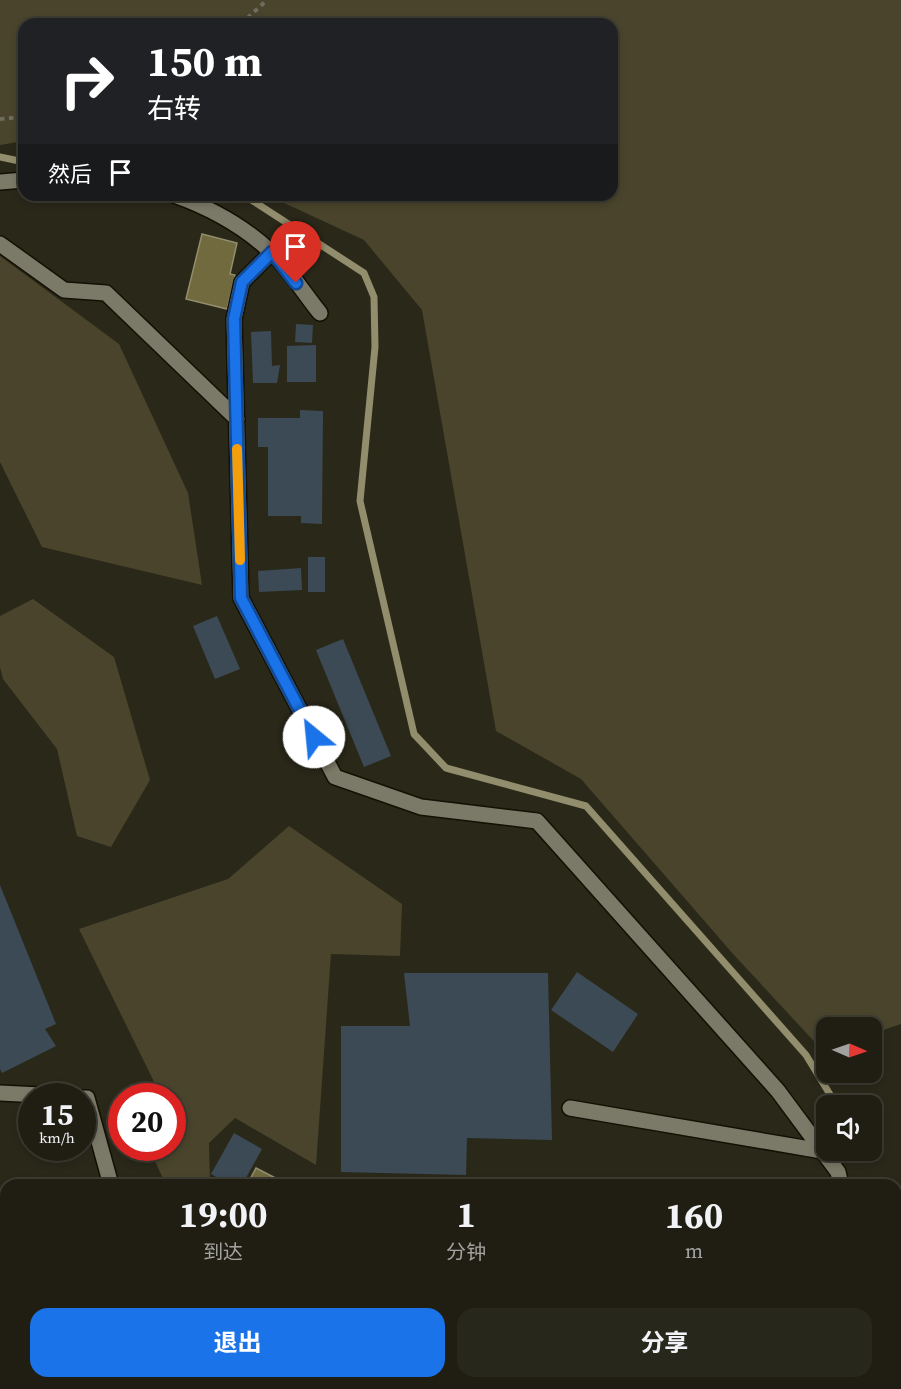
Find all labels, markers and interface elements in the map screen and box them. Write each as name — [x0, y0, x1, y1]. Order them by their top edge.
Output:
text: 150 m — [147, 32, 262, 90]
icon: right — [48, 42, 126, 120]
text: 右转 — [147, 90, 201, 127]
icon: arrive — [104, 156, 137, 189]
text: 然后 — [48, 159, 92, 189]
pin — [270, 221, 321, 283]
icon: arrive — [279, 230, 312, 263]
position arrow — [282, 705, 346, 769]
north arrow — [816, 1017, 882, 1083]
map controls — [816, 1017, 882, 1161]
speed limit sign: 20 — [108, 1083, 186, 1161]
text: 15 — [41, 1094, 73, 1135]
button: sound — [816, 1095, 882, 1161]
text: km/h — [39, 1127, 75, 1148]
text: 19:00 — [179, 1190, 268, 1239]
text: 1 — [456, 1190, 476, 1239]
text: 160 — [665, 1191, 723, 1240]
text: m — [685, 1237, 703, 1265]
text: 到达 — [203, 1238, 243, 1266]
text: 分钟 — [446, 1238, 486, 1266]
button: 退出 — [30, 1308, 445, 1377]
button: 分享 — [457, 1308, 872, 1377]

